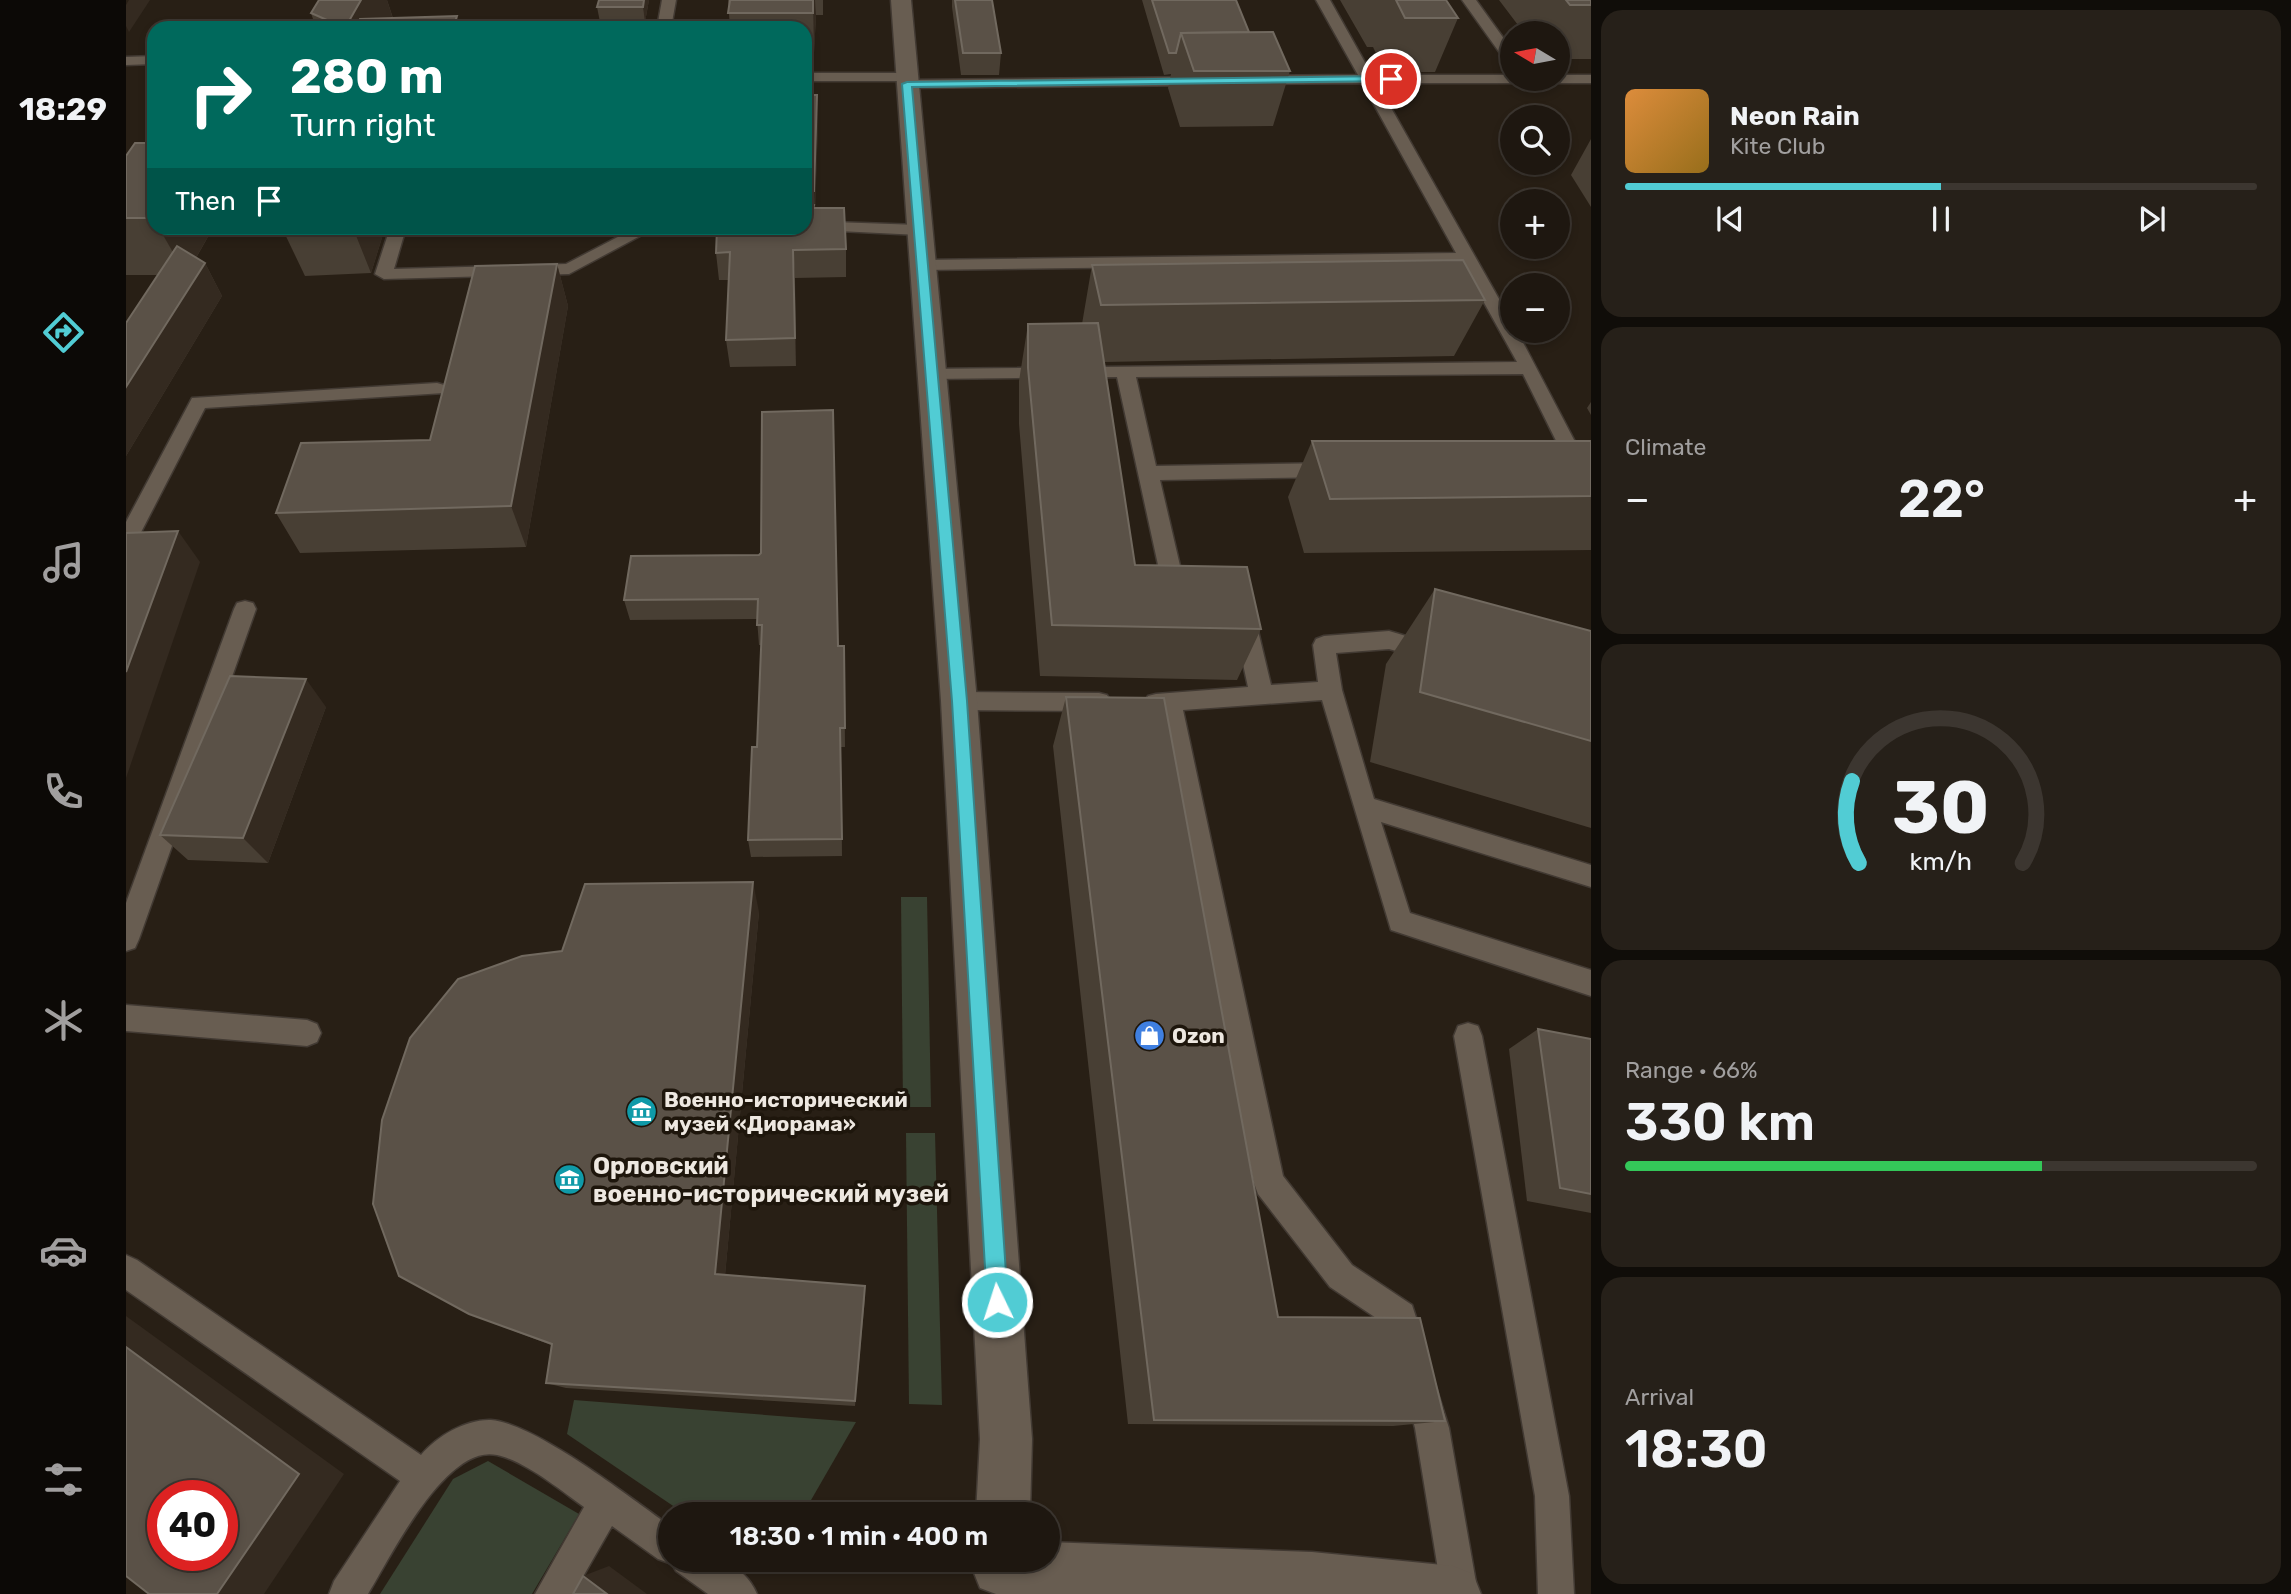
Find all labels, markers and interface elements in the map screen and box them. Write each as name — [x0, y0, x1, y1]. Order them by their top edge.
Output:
north arrow — [1500, 21, 1570, 91]
map controls — [1500, 21, 1570, 343]
text: 280 m — [290, 47, 444, 105]
icon: right — [175, 49, 266, 140]
pin — [1361, 49, 1421, 109]
icon: arrive — [1372, 60, 1410, 98]
text: 18:29 — [19, 90, 107, 128]
text: Neon Rain — [1730, 101, 1860, 132]
button: search — [1500, 105, 1570, 175]
text: Turn right — [290, 106, 435, 144]
text: Kite Club — [1730, 132, 1825, 160]
icon: arrive — [250, 182, 288, 220]
text: Then — [175, 186, 236, 217]
button: + — [1500, 189, 1570, 259]
icon: previous — [1711, 200, 1749, 238]
icon: pause — [1922, 200, 1960, 238]
icon: next — [2133, 200, 2171, 238]
button: − — [1500, 273, 1570, 343]
icon: directions — [39, 308, 88, 357]
text: Climate — [1625, 433, 1706, 461]
text: 22° — [1898, 468, 1985, 530]
text: − — [1625, 476, 1650, 522]
text: + — [2233, 476, 2257, 522]
icon: music — [39, 538, 88, 587]
text: 30 — [1892, 765, 1990, 851]
icon: phone — [39, 767, 88, 816]
text: km/h — [1910, 847, 1972, 876]
icon: climate — [39, 996, 88, 1045]
shop icon: Ozon — [1132, 1018, 1166, 1052]
place label: Ozon — [1172, 1023, 1225, 1048]
text: Range · 66% — [1625, 1056, 1757, 1084]
place label: Военно-исторический музей «Диорама» — [664, 1087, 908, 1136]
text: 330 km — [1625, 1091, 1815, 1153]
museum icon: Военно-исторический музей «Диорама» — [624, 1094, 658, 1128]
place label: Орловский военно-исторический музей — [593, 1152, 949, 1208]
museum icon: Орловский военно-исторический музей — [553, 1163, 587, 1197]
icon: car — [39, 1226, 88, 1275]
position arrow — [960, 1265, 1034, 1339]
text: Arrival — [1625, 1383, 1694, 1411]
text: 18:30 — [1625, 1418, 1767, 1480]
icon: filters — [39, 1455, 88, 1504]
speed limit sign: 40 — [147, 1480, 238, 1571]
text: 18:30 · 1 min · 400 m — [730, 1521, 988, 1552]

